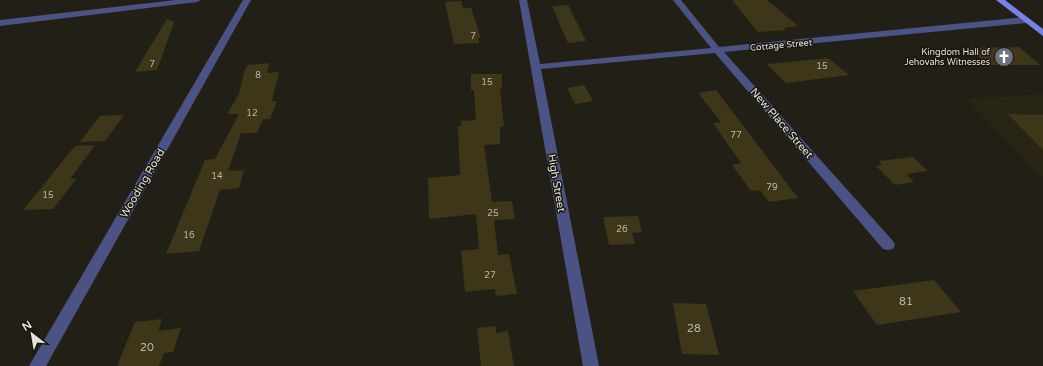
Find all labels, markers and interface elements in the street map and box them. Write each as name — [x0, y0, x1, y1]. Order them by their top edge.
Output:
house number: 7 — [470, 31, 476, 42]
street label: Cottage Street — [750, 37, 813, 54]
church icon: Kingdom Hall of Jehovahs Witnesses — [993, 46, 1015, 68]
place label: Kingdom Hall of Jehovahs Witnesses — [905, 47, 991, 68]
house number: 7 — [149, 59, 155, 70]
house number: 15 — [816, 61, 828, 72]
house number: 8 — [255, 70, 261, 81]
house number: 15 — [481, 77, 493, 88]
street label: New Place Street — [748, 85, 816, 161]
house number: 12 — [246, 108, 258, 119]
house number: 77 — [730, 130, 742, 141]
street label: Wooding Road — [117, 146, 168, 220]
street label: High Street — [545, 153, 568, 213]
house number: 14 — [211, 171, 223, 182]
house number: 79 — [766, 182, 778, 193]
house number: 15 — [42, 190, 54, 201]
house number: 25 — [487, 208, 499, 219]
house number: 26 — [616, 224, 628, 235]
house number: 16 — [183, 230, 195, 241]
house number: 27 — [484, 270, 496, 281]
house number: 81 — [899, 295, 913, 308]
north arrow — [12, 314, 52, 354]
text: N — [20, 318, 34, 334]
house number: 28 — [687, 322, 701, 335]
house number: 20 — [140, 341, 154, 354]

